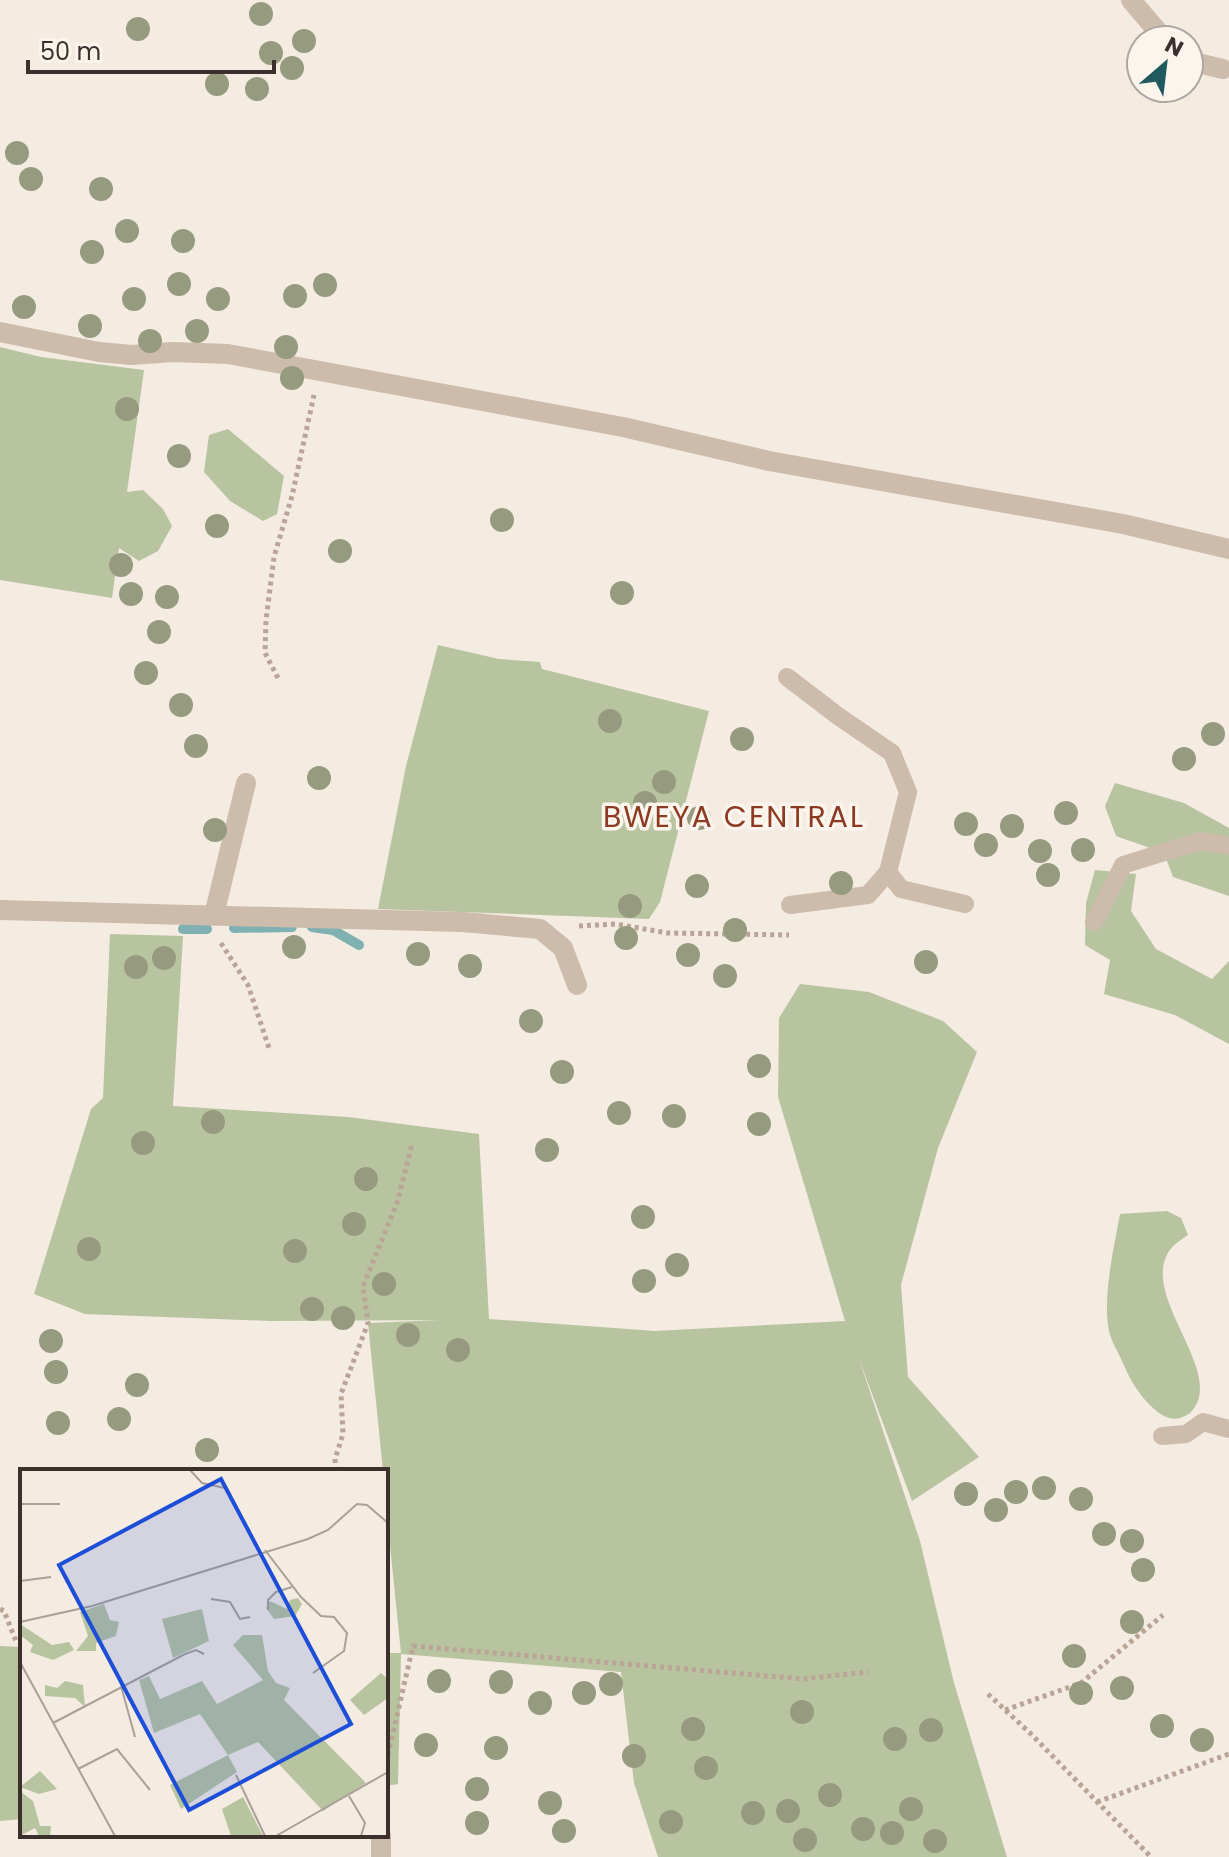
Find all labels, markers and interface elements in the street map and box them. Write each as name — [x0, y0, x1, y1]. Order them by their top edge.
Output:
scale bar — [28, 24, 274, 74]
north arrow — [1125, 24, 1205, 104]
text: N — [1160, 29, 1189, 64]
text: 50 m — [40, 35, 101, 68]
district label: BWEYA CENTRAL — [603, 795, 865, 838]
inset map — [20, 1469, 388, 1837]

